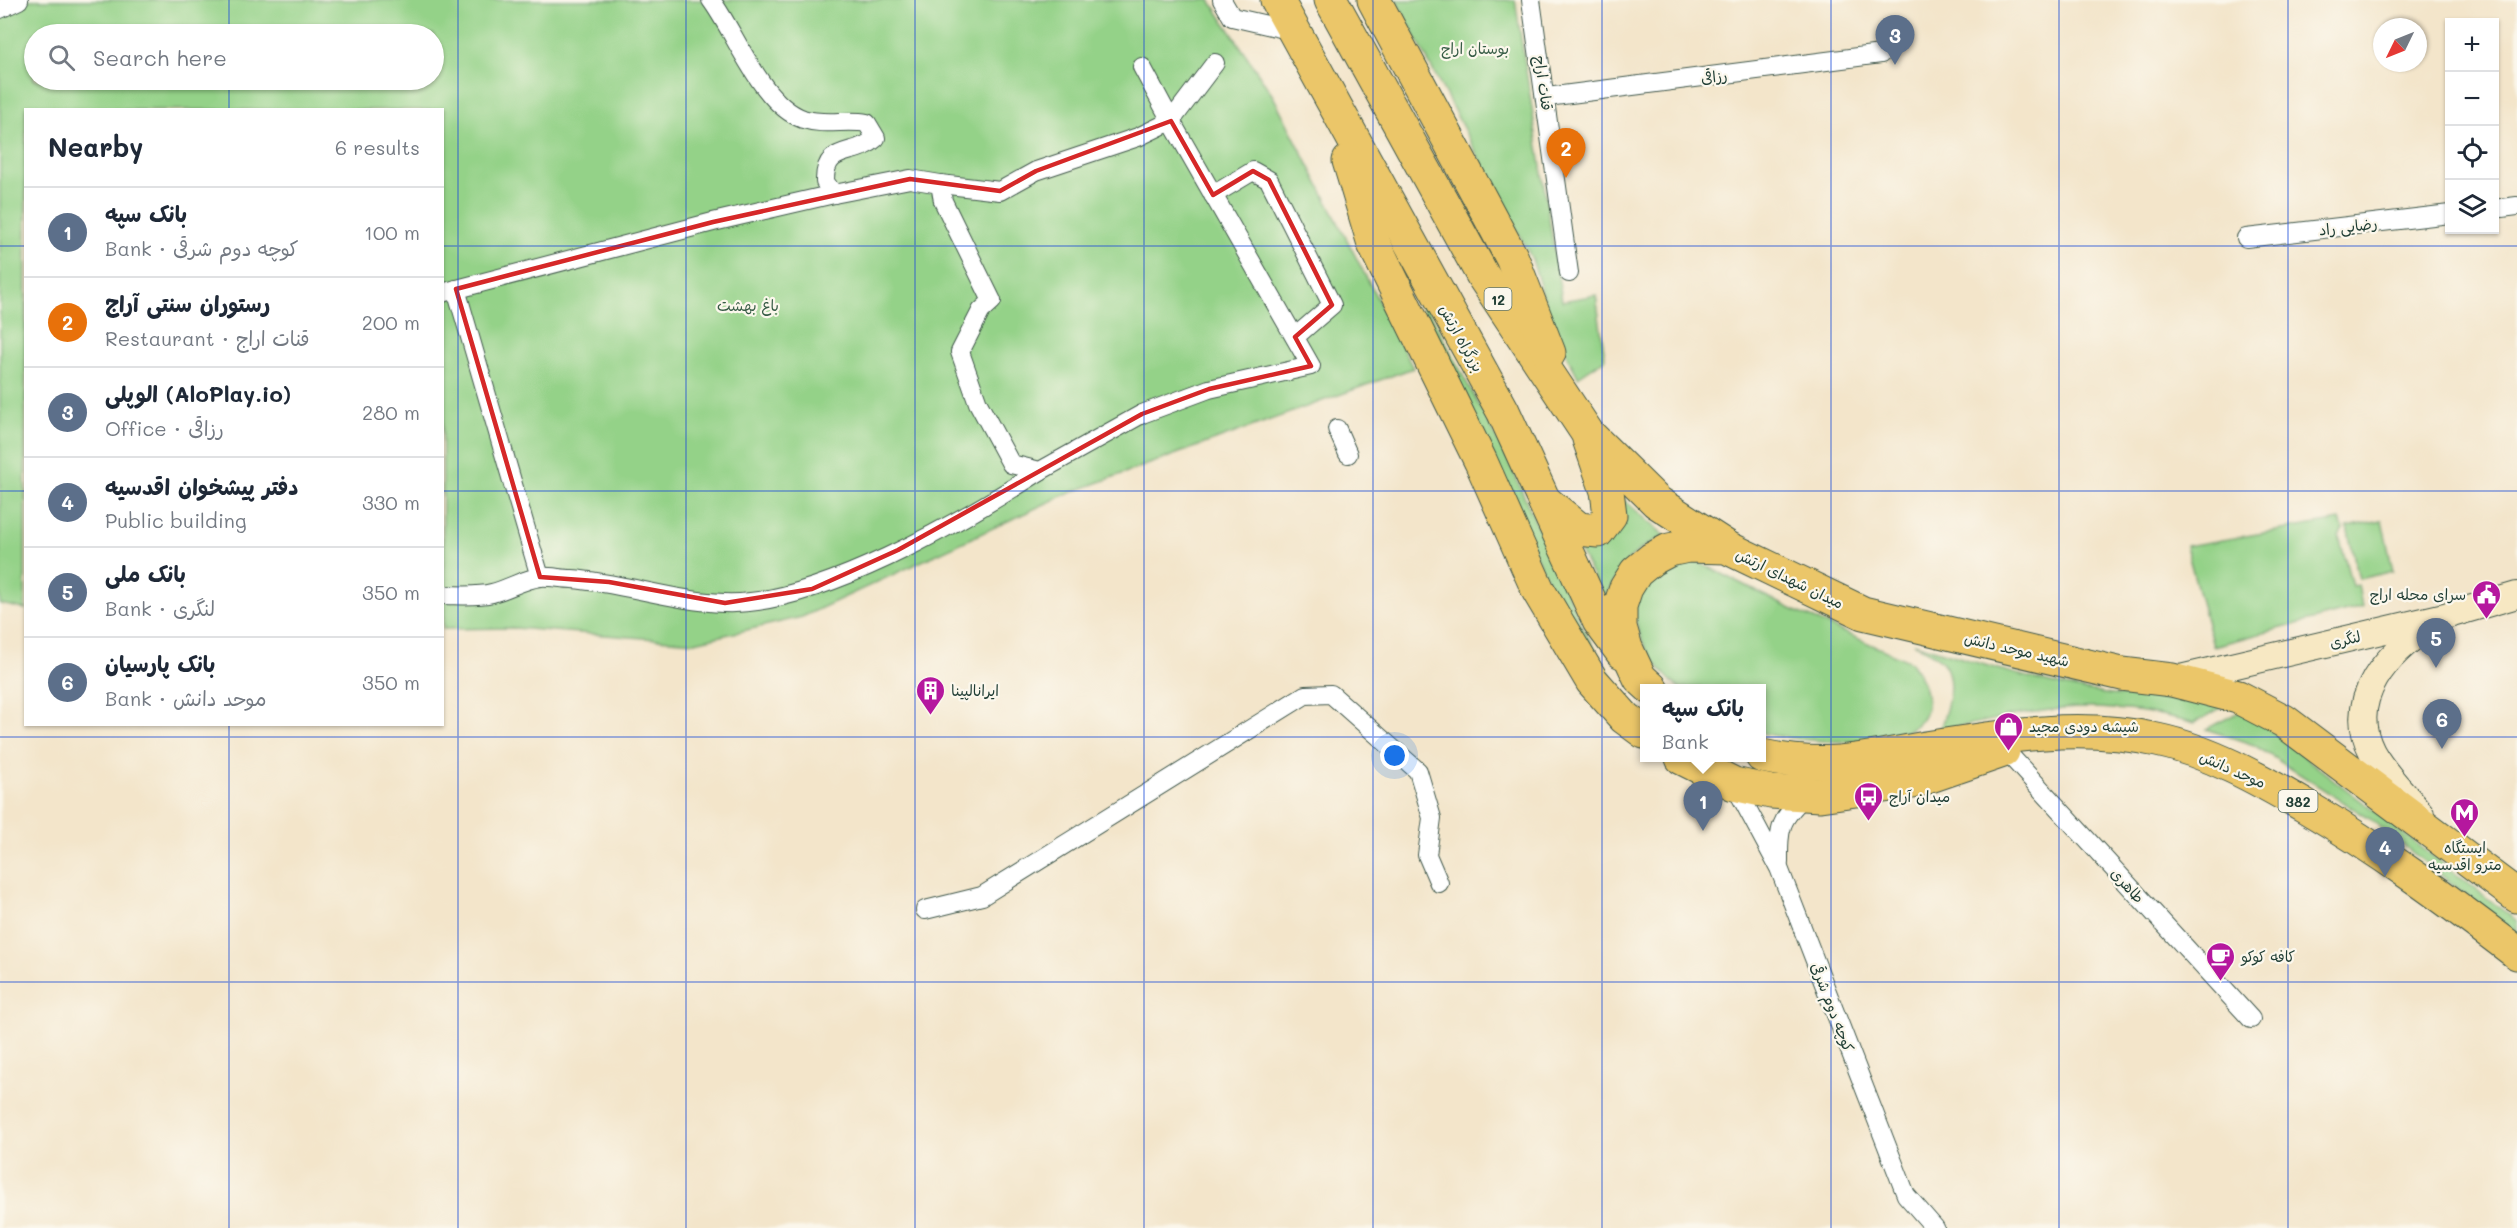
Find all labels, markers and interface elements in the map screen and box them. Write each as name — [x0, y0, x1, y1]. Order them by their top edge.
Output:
pin: 3 — [1876, 16, 1914, 65]
north arrow — [2373, 18, 2427, 72]
map controls — [2445, 18, 2499, 234]
button: + — [2445, 18, 2499, 72]
search box — [24, 24, 444, 90]
park label: بوستان اراج — [1441, 38, 1509, 59]
icon: search — [45, 41, 78, 74]
text: Search here — [93, 43, 227, 72]
street label: قنات اراج — [1529, 54, 1558, 112]
street label: رزاقی — [1700, 64, 1728, 88]
button: − — [2445, 72, 2499, 126]
button: locate — [2445, 126, 2499, 180]
pin: 2 — [1546, 128, 1586, 178]
text: Nearby — [48, 130, 143, 164]
text: 6 results — [335, 134, 420, 160]
button: layers — [2445, 180, 2499, 234]
text: بانک سپه — [105, 199, 187, 228]
street label: رضایی راد — [2318, 212, 2379, 241]
text: 1 — [63, 219, 72, 245]
text: 100 m — [364, 219, 420, 245]
text: Bank · کوچه دوم شرقی — [105, 235, 298, 261]
road number: 12 — [1484, 288, 1512, 310]
text: رستوران سنتی آراج — [105, 289, 270, 318]
park label: باغ بهشت — [717, 295, 779, 316]
street label: بزرگراه ارتش — [1435, 301, 1489, 375]
text: 2 — [62, 309, 73, 335]
text: 200 m — [362, 309, 420, 335]
text: Restaurant · قنات اراج — [105, 325, 310, 351]
text: الوپلی (AloPlay.io) — [105, 379, 291, 408]
text: 3 — [62, 399, 74, 425]
text: 280 m — [362, 399, 420, 425]
text: Office · رزاقی — [105, 415, 224, 441]
text: دفتر پیشخوان اقدسیه — [105, 472, 298, 501]
text: 4 — [61, 489, 74, 515]
text: 330 m — [362, 489, 420, 515]
text: Public building — [105, 507, 247, 533]
street label: میدان شهدای ارتش — [1733, 543, 1847, 613]
text: بانک ملی — [105, 559, 186, 588]
public building icon: سرای محله اراج — [2471, 578, 2503, 620]
text: 5 — [62, 579, 73, 605]
text: 350 m — [362, 579, 420, 605]
place label: سرای محله اراج — [2370, 584, 2466, 605]
text: Bank · لنگری — [105, 595, 215, 621]
pin: 5 — [2416, 618, 2456, 668]
street label: لنگری — [2327, 626, 2363, 652]
street label: شهید موحد دانش — [1963, 627, 2071, 671]
text: بانک پارسیان — [105, 649, 215, 678]
text: 6 — [61, 669, 74, 695]
text: 350 m — [362, 669, 420, 695]
building icon: ایرانالپینا — [914, 674, 946, 716]
place label: ایرانالپینا — [951, 680, 999, 701]
popup — [1640, 684, 1766, 762]
text: Bank · موحد دانش — [105, 685, 266, 711]
text: بانک سپه — [1662, 693, 1744, 722]
pin: 6 — [2422, 700, 2462, 749]
shop icon: شیشه دودی مجید — [1992, 710, 2024, 752]
place label: شیشه دودی مجید — [2029, 716, 2139, 736]
text: Bank — [1662, 728, 1709, 754]
your location — [1380, 741, 1409, 770]
street label: موحد دانش — [2197, 746, 2269, 792]
bus stop icon: میدان آراج — [1852, 780, 1884, 822]
pin: 1 — [1684, 782, 1722, 831]
place label: میدان آراج — [1889, 786, 1950, 807]
road number: 382 — [2278, 790, 2318, 812]
metro station icon: ایستگاه مترو اقدسیه — [2449, 796, 2481, 838]
pin: 4 — [2366, 828, 2404, 877]
place label: ایستگاه مترو اقدسیه — [2428, 837, 2502, 874]
street label: طاهری — [2107, 863, 2149, 907]
cafe icon: کافه کوکو — [2204, 940, 2236, 982]
place label: کافه کوکو — [2240, 946, 2295, 966]
street label: کوچه دوم شرقی — [1804, 960, 1859, 1056]

